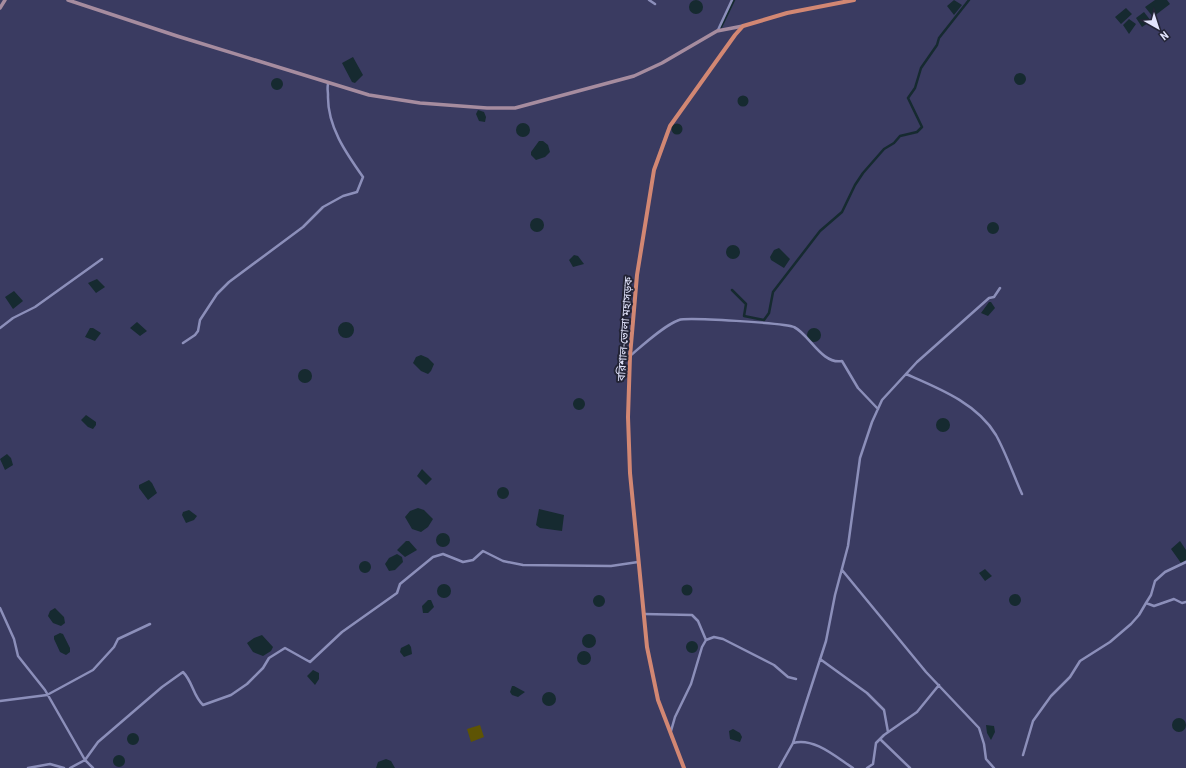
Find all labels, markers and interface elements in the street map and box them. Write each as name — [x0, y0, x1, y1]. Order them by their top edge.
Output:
north arrow — [1138, 8, 1178, 48]
text: N — [1157, 28, 1171, 43]
street label: বরিশাল-ভোলা মহাসড়ক — [615, 276, 635, 383]

